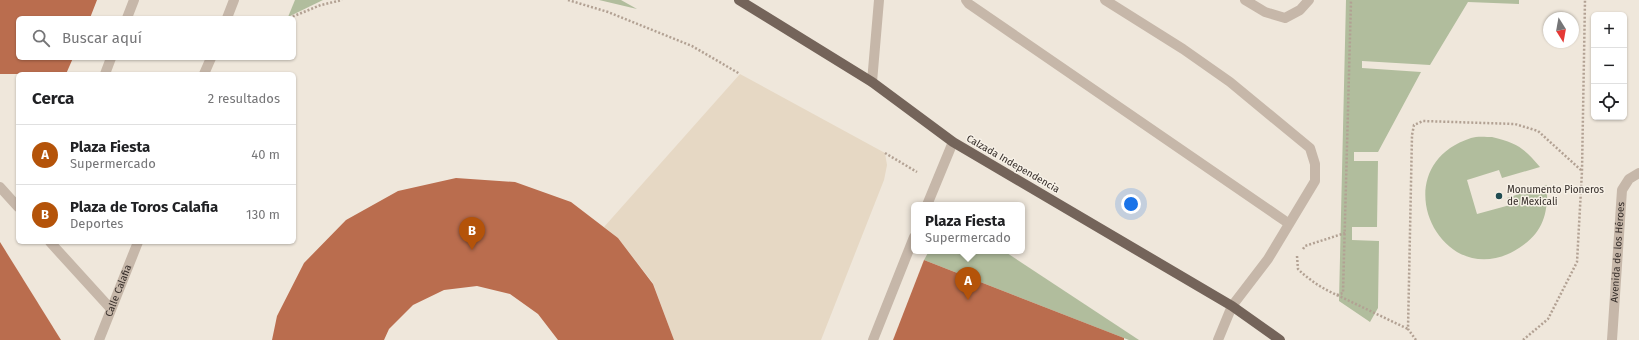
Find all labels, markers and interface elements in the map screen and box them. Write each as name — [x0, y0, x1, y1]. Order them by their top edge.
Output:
north arrow — [1543, 12, 1579, 48]
map controls — [1591, 12, 1627, 120]
button: + — [1591, 12, 1627, 48]
search box — [16, 16, 296, 60]
icon: search — [30, 27, 52, 49]
text: Buscar aquí — [62, 29, 142, 47]
button: − — [1591, 48, 1627, 84]
button: locate — [1591, 84, 1627, 120]
text: Cerca — [32, 88, 74, 109]
text: 2 resultados — [208, 91, 280, 106]
street label: Calzada Independencia — [964, 132, 1062, 196]
text: Plaza Fiesta — [70, 138, 150, 156]
text: A — [41, 147, 49, 162]
text: 40 m — [251, 147, 280, 162]
text: Supermercado — [70, 156, 156, 171]
place label: Monumento Pioneros de Mexicali — [1507, 184, 1604, 208]
marker: Monumento Pioneros de Mexicali — [1494, 191, 1504, 201]
your location — [1121, 194, 1141, 214]
text: Plaza de Toros Calafia — [70, 198, 218, 216]
street label: Avenida de los Héroes — [1609, 201, 1627, 303]
popup — [911, 202, 1025, 254]
text: B — [41, 207, 49, 222]
text: 130 m — [246, 207, 280, 222]
text: Plaza Fiesta — [925, 212, 1005, 230]
text: Deportes — [70, 216, 123, 231]
pin: B — [459, 217, 485, 250]
text: Supermercado — [925, 230, 1011, 245]
street label: Calle Calafia — [103, 263, 134, 319]
pin: A — [955, 267, 981, 300]

